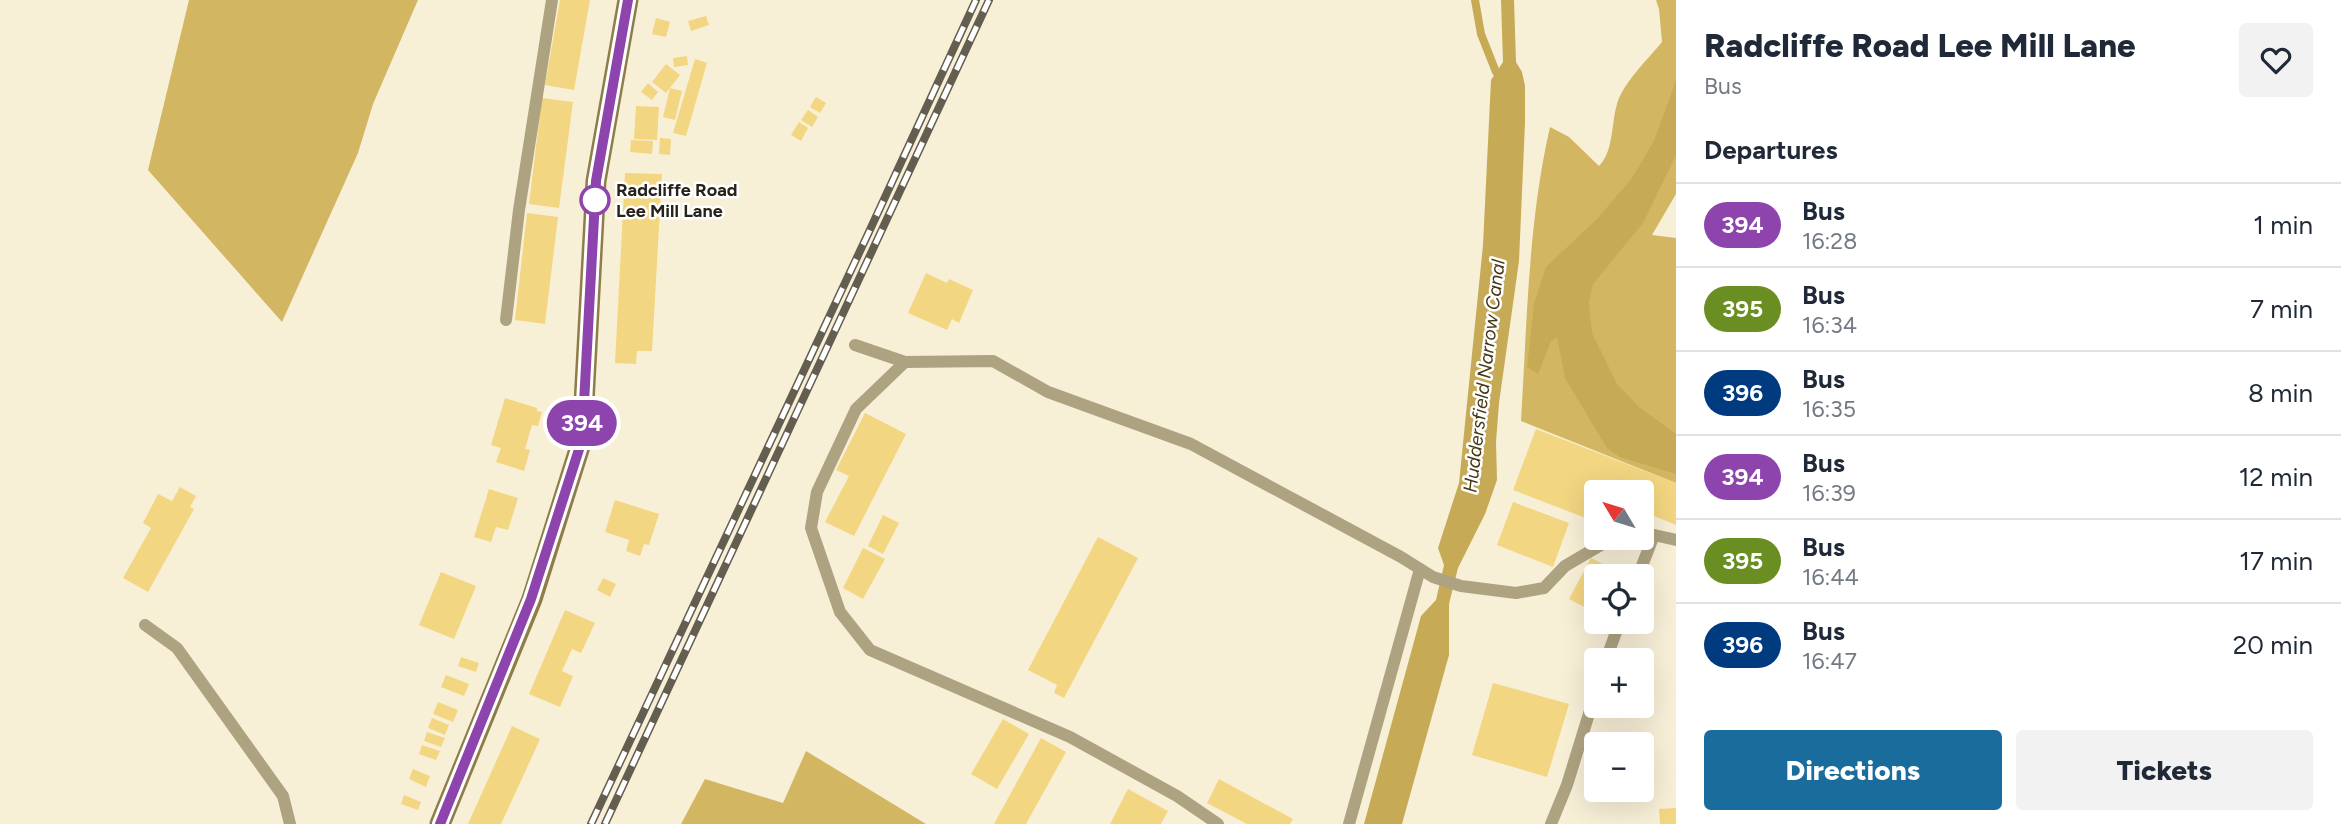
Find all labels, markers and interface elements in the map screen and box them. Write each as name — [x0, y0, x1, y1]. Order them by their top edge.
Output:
button: heart — [2239, 23, 2313, 97]
text: Radcliffe Road Lee Mill Lane — [1704, 26, 2136, 65]
text: Bus — [1704, 72, 1742, 100]
text: Departures — [1704, 134, 1838, 166]
place label: Radcliffe Road Lee Mill Lane — [616, 179, 737, 222]
marker: Radcliffe Road Lee Mill Lane — [580, 185, 610, 215]
text: Bus — [1802, 195, 1845, 227]
text: 1 min — [2253, 209, 2313, 241]
text: 394 — [1721, 210, 1764, 239]
text: 16:28 — [1802, 227, 1857, 255]
water label: Huddersfield Narrow Canal — [1458, 257, 1510, 494]
text: Bus — [1802, 279, 1845, 311]
text: 7 min — [2250, 293, 2313, 325]
text: 395 — [1722, 294, 1763, 323]
text: 16:34 — [1802, 311, 1857, 339]
text: Bus — [1802, 363, 1845, 395]
text: 8 min — [2248, 377, 2313, 409]
text: 396 — [1722, 378, 1763, 407]
text: 16:35 — [1802, 395, 1856, 423]
line badge: 394 — [542, 400, 622, 446]
text: 394 — [561, 408, 603, 437]
text: Bus — [1802, 447, 1845, 479]
text: 12 min — [2239, 461, 2313, 493]
text: 394 — [1721, 462, 1764, 491]
text: 16:39 — [1802, 479, 1856, 507]
north arrow — [1584, 480, 1654, 550]
map controls — [1584, 480, 1654, 802]
text: Bus — [1802, 531, 1845, 563]
text: 17 min — [2239, 545, 2313, 577]
text: 395 — [1722, 546, 1763, 575]
text: 16:44 — [1802, 563, 1859, 591]
button: locate — [1584, 564, 1654, 634]
text: Bus — [1802, 615, 1845, 647]
text: 20 min — [2233, 629, 2313, 661]
text: 396 — [1722, 630, 1763, 659]
text: 16:47 — [1802, 647, 1857, 675]
button: + — [1584, 648, 1654, 718]
button: Directions — [1704, 730, 2002, 810]
button: Tickets — [2016, 730, 2313, 810]
button: − — [1584, 732, 1654, 802]

